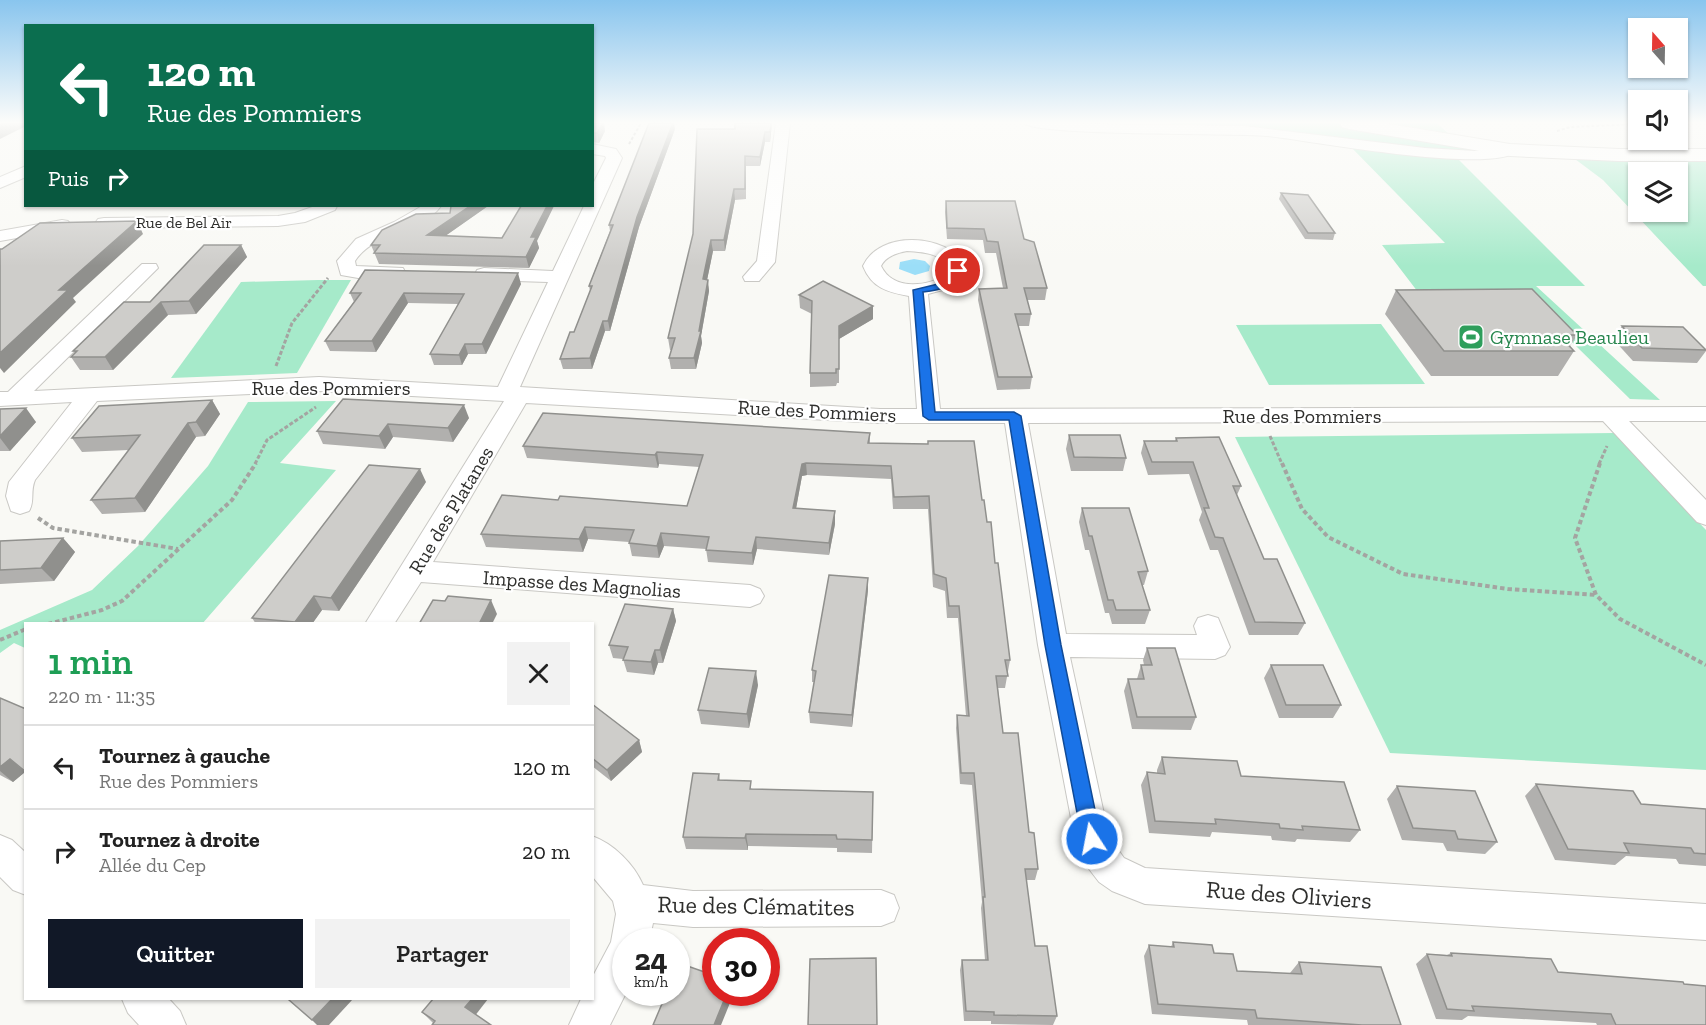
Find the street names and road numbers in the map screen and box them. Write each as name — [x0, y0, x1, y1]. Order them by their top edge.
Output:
street label: Rue de Bel Air — [136, 213, 232, 232]
street label: Rue des Pommiers — [251, 376, 411, 400]
street label: Rue des Pommiers — [737, 395, 897, 427]
street label: Rue des Pommiers — [1222, 404, 1382, 428]
street label: Rue des Platanes — [404, 442, 498, 578]
street label: Impasse des Magnolias — [482, 565, 682, 603]
street label: Rue des Oliviers — [1205, 874, 1373, 915]
street label: Rue des Clématites — [657, 889, 855, 922]

